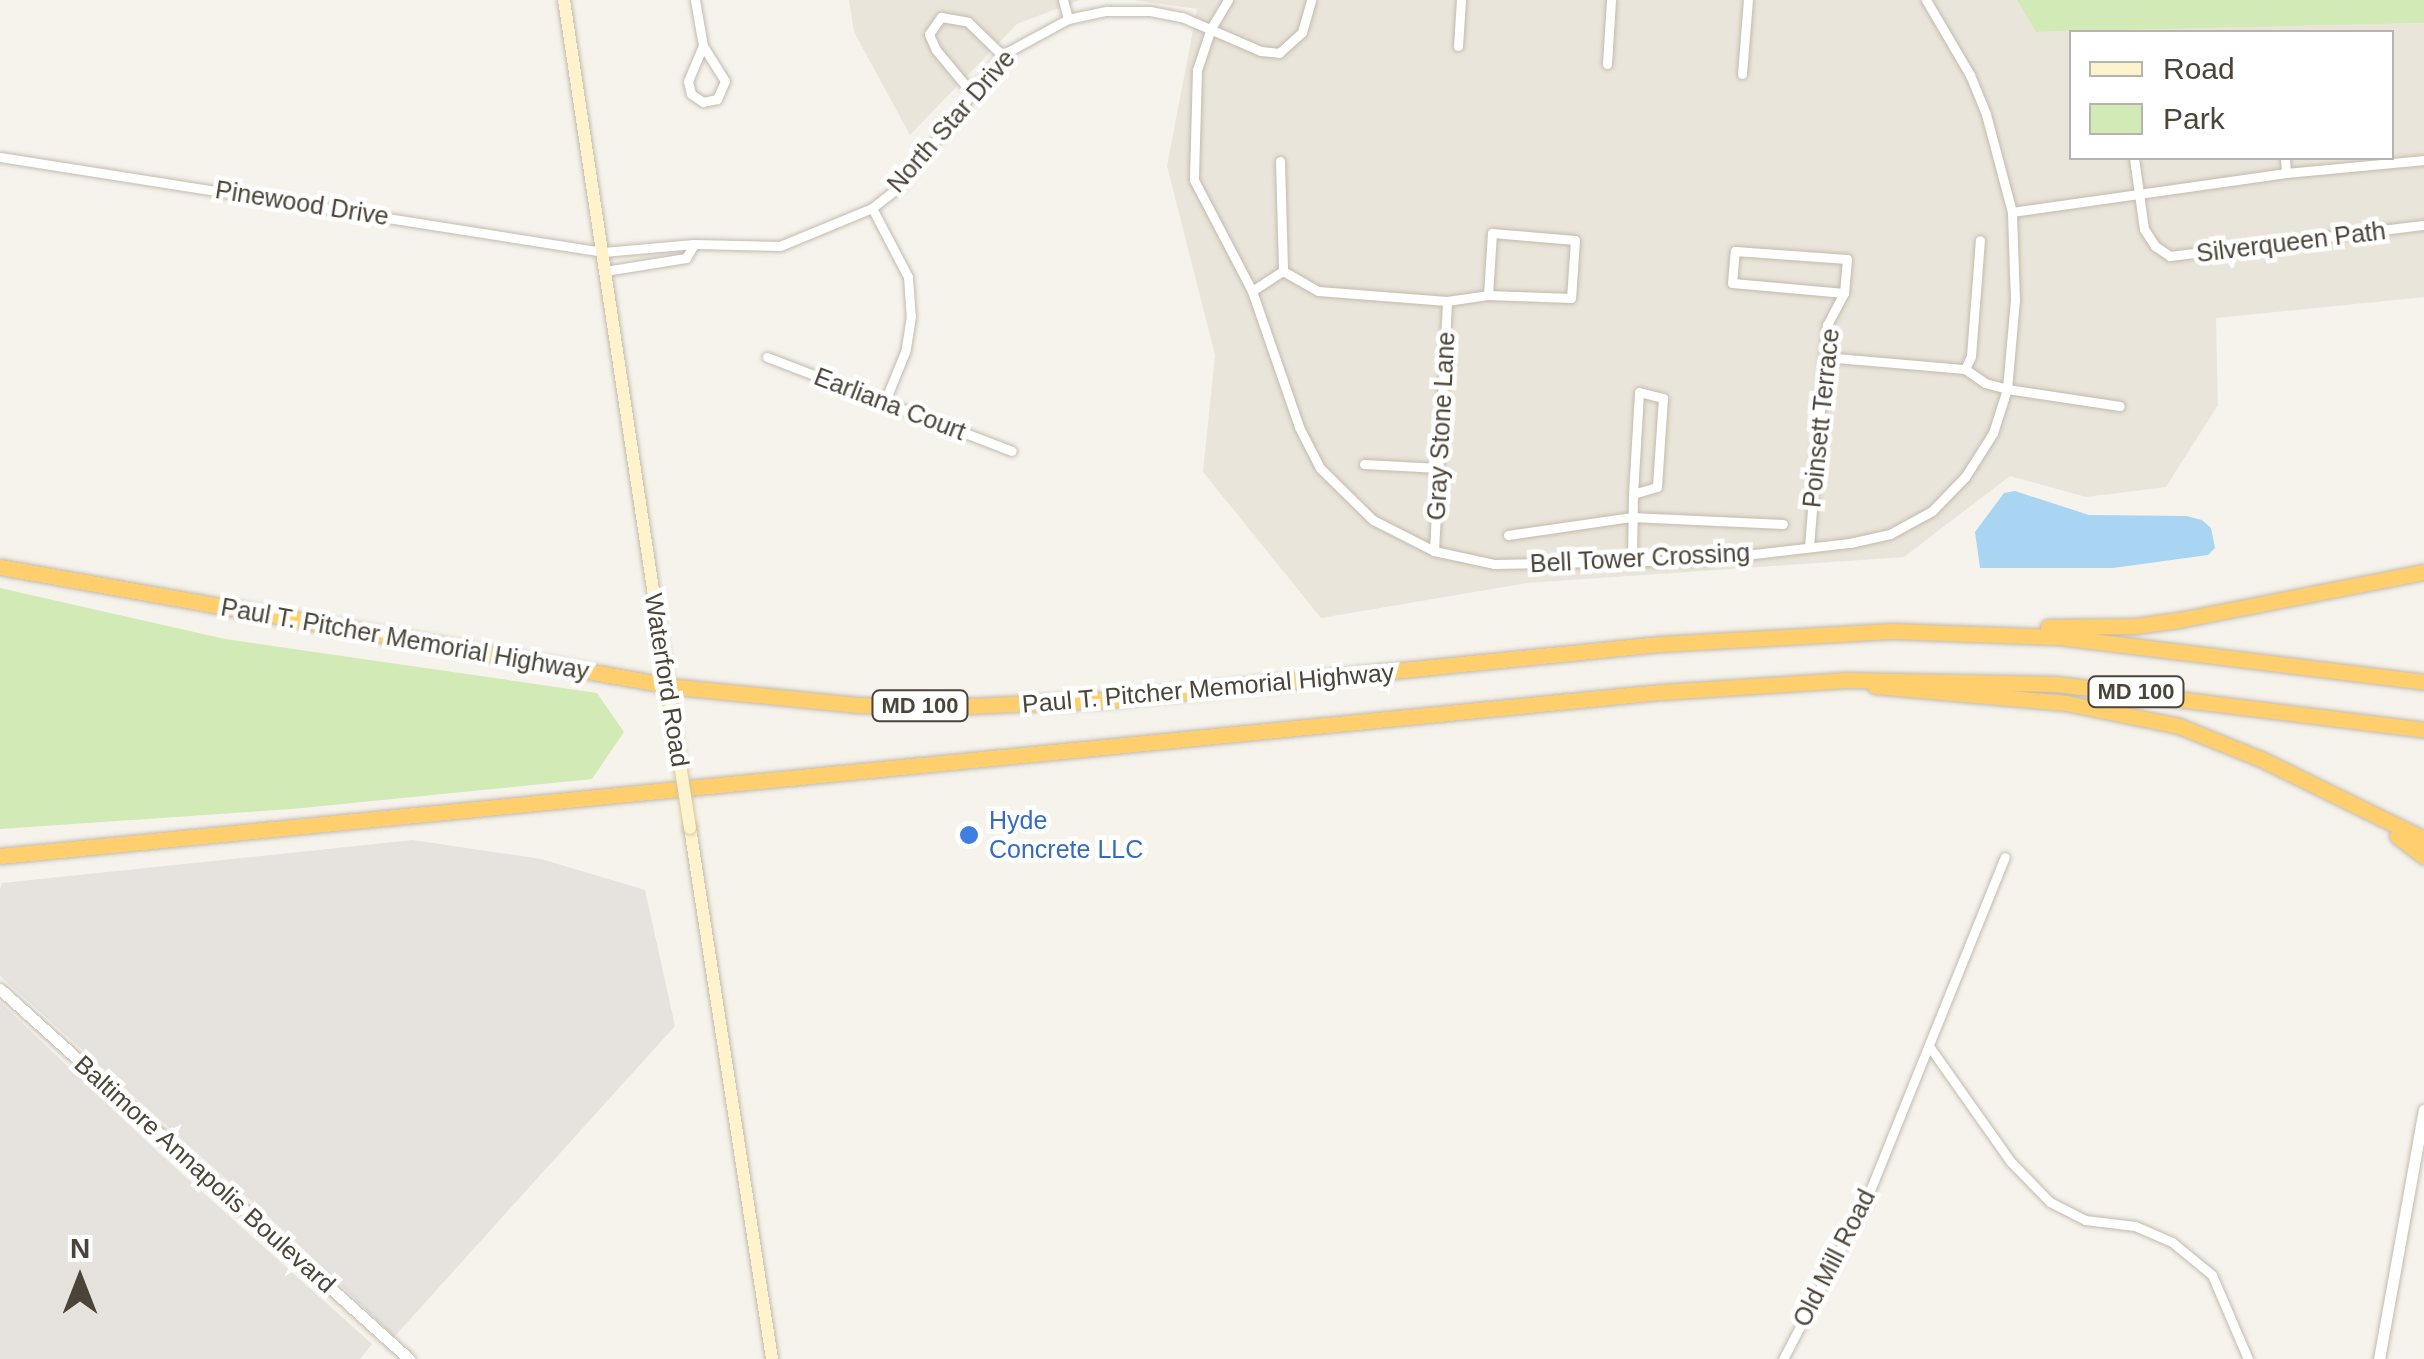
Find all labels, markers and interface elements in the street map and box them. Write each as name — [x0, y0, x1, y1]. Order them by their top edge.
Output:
legend — [2069, 30, 2394, 160]
street label: North Star Drive — [881, 44, 1021, 198]
text: Road — [2163, 52, 2235, 85]
text: Park — [2163, 102, 2225, 135]
street label: Pinewood Drive — [213, 174, 391, 232]
street label: Silverqueen Path — [2195, 216, 2387, 268]
street label: Poinsett Terrace — [1797, 327, 1845, 509]
street label: Gray Stone Lane — [1421, 331, 1461, 521]
street label: Earliana Court — [810, 361, 970, 447]
street label: Bell Tower Crossing — [1529, 537, 1751, 579]
street label: Waterford Road — [638, 591, 696, 769]
street label: Paul T. Pitcher Memorial Highway — [218, 592, 592, 686]
street label: Paul T. Pitcher Memorial Highway — [1021, 657, 1395, 719]
road number: MD 100 — [2086, 675, 2186, 709]
road number: MD 100 — [870, 689, 970, 723]
place label: Hyde Concrete LLC — [989, 806, 1143, 865]
marker: Hyde Concrete LLC — [958, 824, 980, 846]
street label: Baltimore Annapolis Boulevard — [68, 1048, 342, 1300]
street label: Old Mill Road — [1787, 1184, 1881, 1332]
north arrow — [30, 1229, 130, 1329]
text: N — [70, 1233, 90, 1264]

